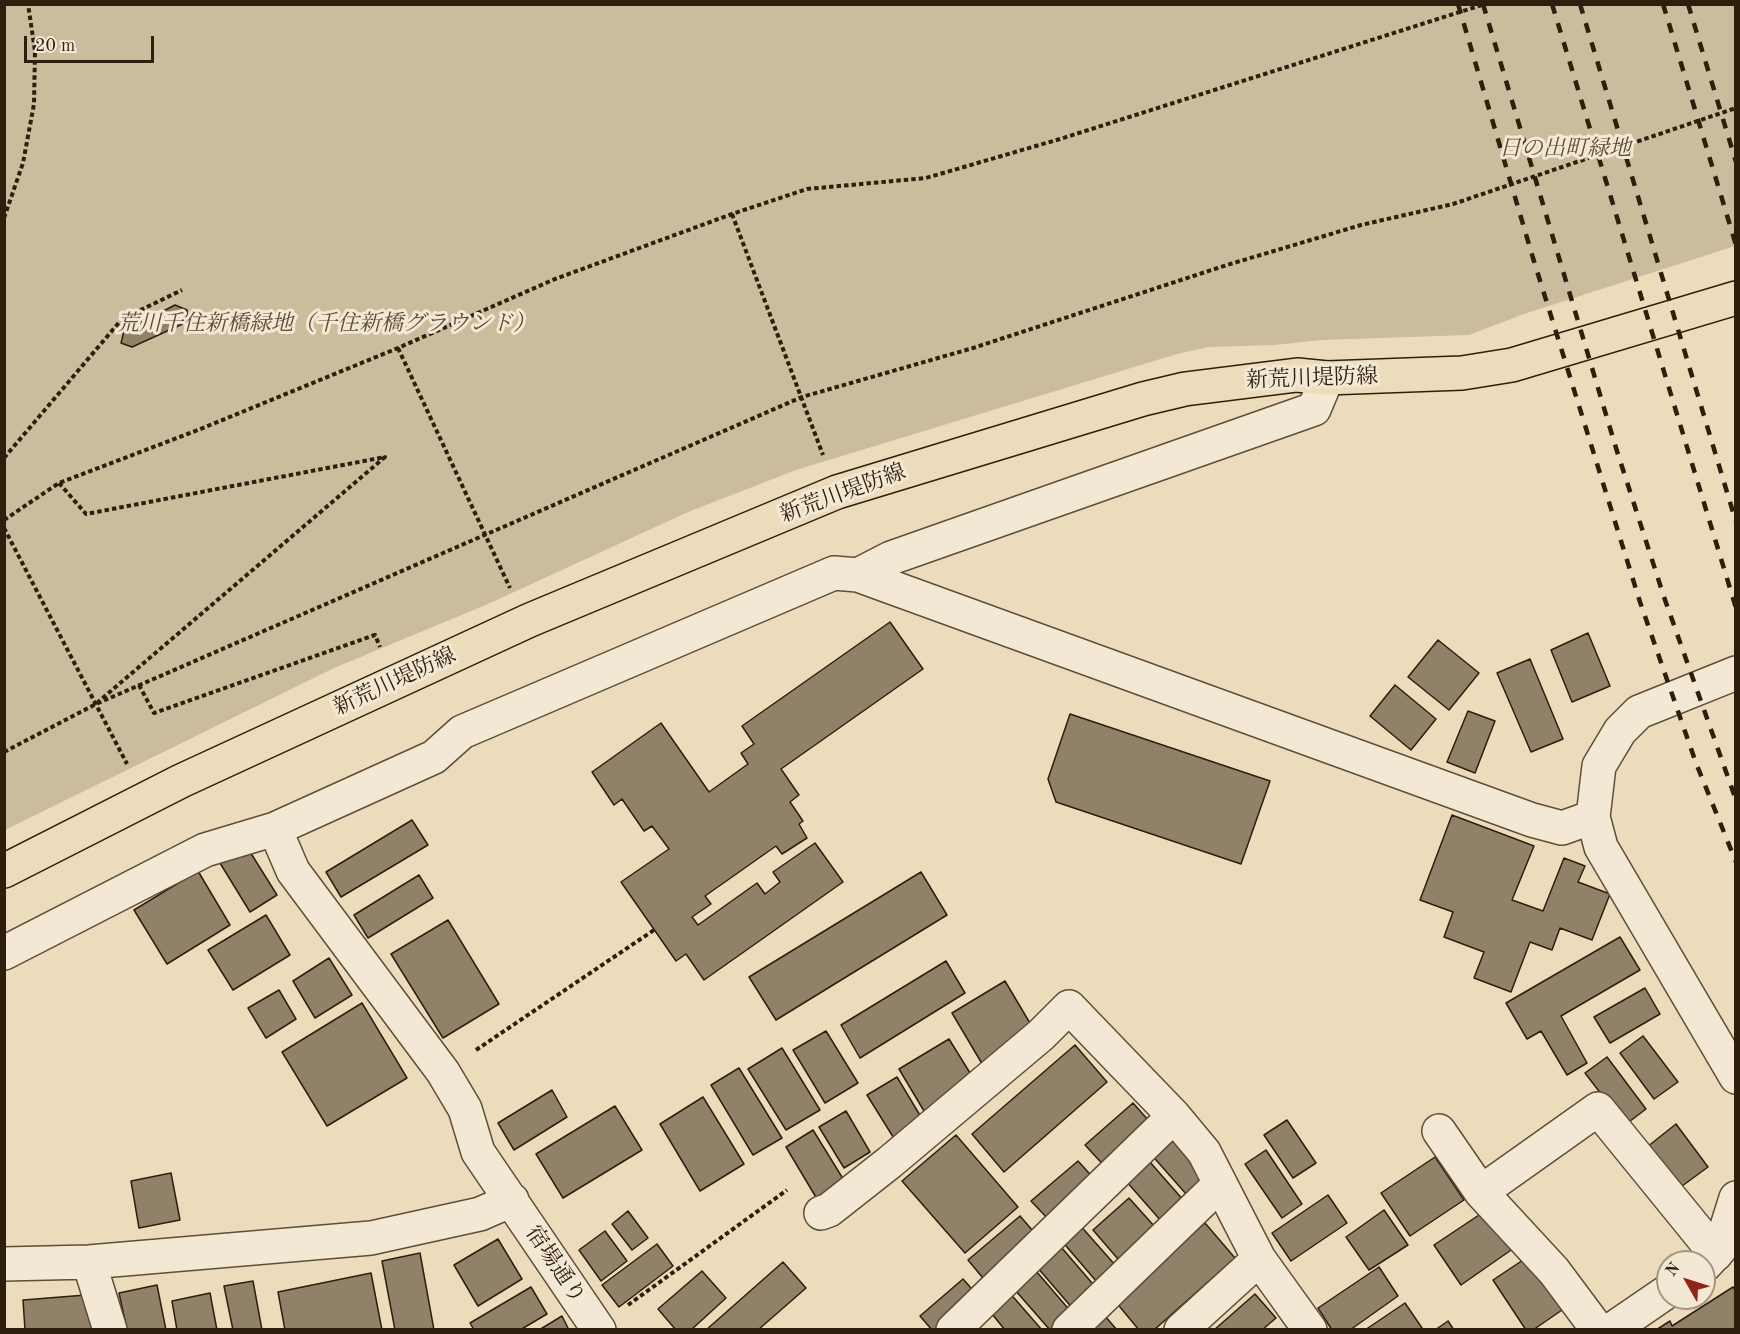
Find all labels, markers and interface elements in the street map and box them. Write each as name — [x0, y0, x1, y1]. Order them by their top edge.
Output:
scale bar — [27, 24, 158, 62]
text: 20 m — [35, 37, 75, 55]
park label: 日の出町緑地 — [1499, 136, 1631, 162]
park label: 荒川千住新橋緑地（千住新橋グラウンド） — [117, 311, 535, 337]
street label: 新荒川堤防線 — [1246, 364, 1378, 394]
street label: 新荒川堤防線 — [776, 459, 910, 529]
street label: 新荒川堤防線 — [330, 642, 460, 722]
street label: 宿場通り — [519, 1221, 591, 1309]
north arrow — [1656, 1250, 1716, 1310]
text: N — [1663, 1260, 1684, 1280]

